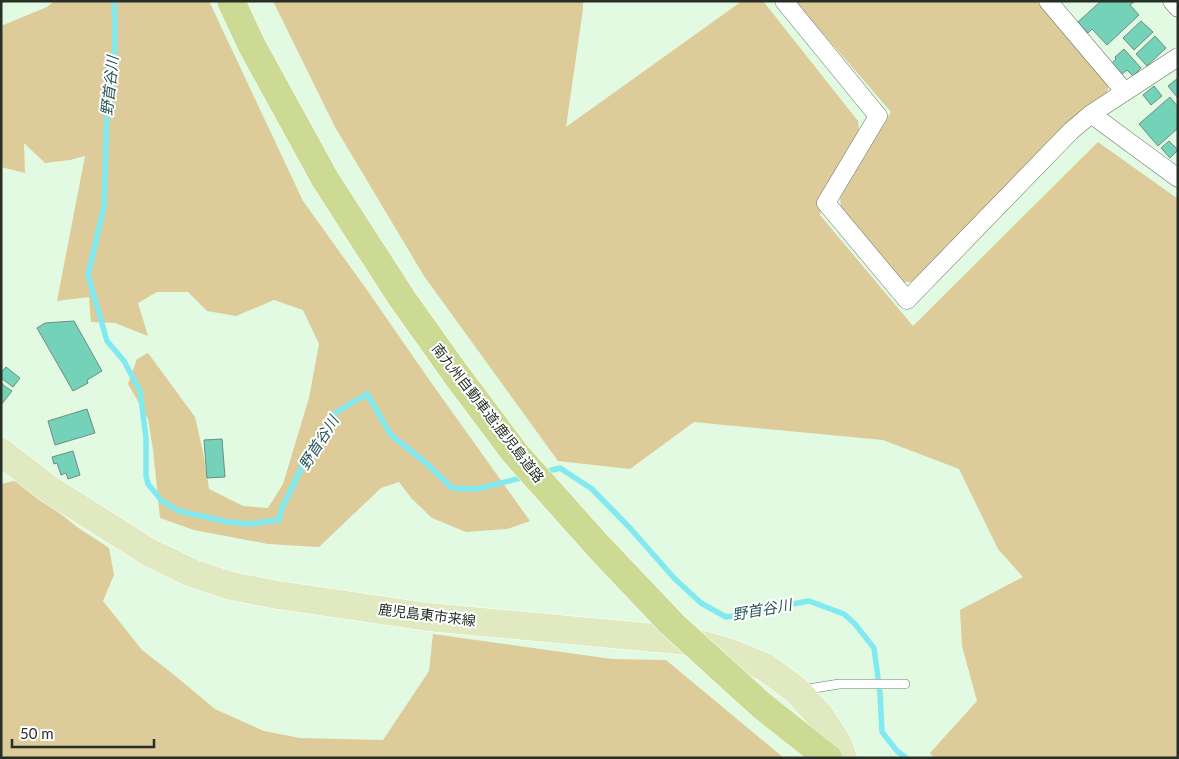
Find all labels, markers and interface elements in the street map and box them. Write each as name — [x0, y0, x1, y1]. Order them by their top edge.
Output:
water label: 野首谷川 — [97, 53, 121, 117]
street label: 南九州自動車道;鹿児島道路 — [429, 340, 548, 486]
water label: 野首谷川 — [295, 411, 343, 473]
water label: 野首谷川 — [731, 595, 795, 623]
street label: 鹿児島東市来線 — [377, 600, 477, 629]
scale bar — [12, 716, 155, 748]
text: 50 m — [20, 724, 54, 742]

